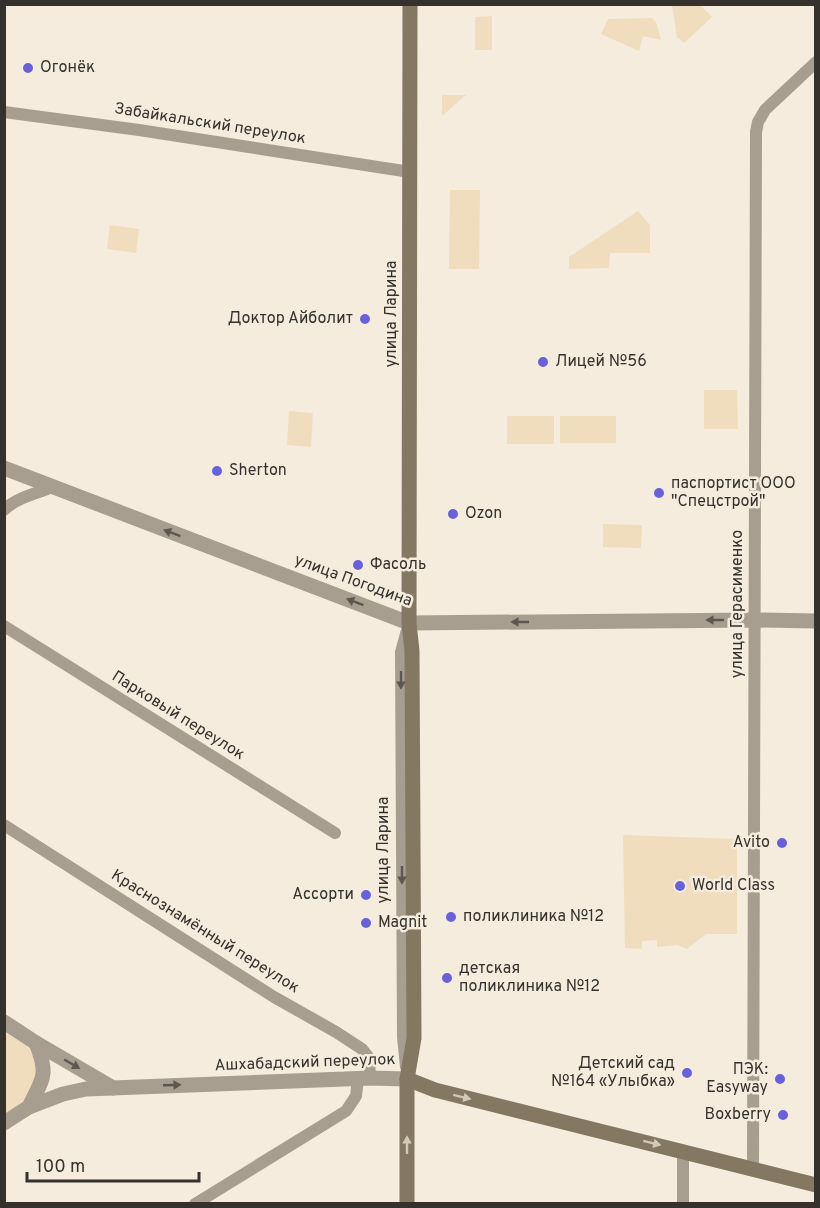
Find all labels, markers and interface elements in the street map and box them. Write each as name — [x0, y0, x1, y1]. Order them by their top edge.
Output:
place label: Огонёк — [40, 58, 95, 78]
marker: Огонёк — [21, 61, 35, 75]
street label: Забайкальский переулок — [113, 99, 307, 149]
street label: улица Ларина — [382, 261, 402, 367]
place label: Доктор Айболит — [228, 309, 353, 329]
marker: Доктор Айболит — [358, 312, 372, 326]
place label: Лицей №56 — [555, 352, 647, 372]
marker: Лицей №56 — [536, 355, 550, 369]
place label: Sherton — [229, 461, 287, 481]
marker: Sherton — [210, 464, 224, 478]
place label: паспортист ООО "Спецстрой" — [671, 474, 796, 512]
marker: паспортист ООО "Спецстрой" — [652, 486, 666, 500]
place label: Ozon — [465, 504, 502, 524]
marker: Ozon — [446, 507, 460, 521]
one-way arrow — [163, 527, 181, 537]
street label: улица Герасименко — [728, 530, 748, 678]
street label: улица Погодина — [291, 550, 415, 612]
place label: Фасоль — [370, 555, 426, 575]
marker: Фасоль — [351, 558, 365, 572]
one-way arrow — [345, 597, 363, 607]
one-way arrow — [706, 616, 725, 625]
one-way arrow — [511, 617, 530, 627]
street label: Парковый переулок — [108, 667, 248, 765]
one-way arrow — [396, 671, 406, 690]
street label: улица Ларина — [374, 797, 394, 903]
place label: Avito — [733, 833, 770, 853]
marker: Avito — [775, 836, 789, 850]
street label: Краснознамённый переулок — [107, 866, 303, 998]
one-way arrow — [397, 866, 407, 885]
place label: World Class — [692, 876, 775, 896]
marker: World Class — [673, 879, 687, 893]
place label: Ассорти — [292, 885, 354, 905]
marker: Ассорти — [359, 888, 373, 902]
place label: поликлиника №12 — [463, 907, 604, 927]
marker: поликлиника №12 — [444, 910, 458, 924]
place label: Magnit — [378, 913, 427, 933]
marker: Magnit — [359, 916, 373, 930]
place label: детская поликлиника №12 — [459, 959, 600, 997]
marker: детская поликлиника №12 — [440, 971, 454, 985]
street label: Ашхабадский переулок — [214, 1050, 396, 1076]
place label: Детский сад №164 «Улыбка» — [551, 1054, 675, 1092]
one-way arrow — [64, 1059, 81, 1069]
place label: ПЭК: Easyway — [706, 1060, 768, 1098]
marker: Детский сад №164 «Улыбка» — [680, 1066, 694, 1080]
marker: ПЭК: Easyway — [773, 1072, 787, 1086]
one-way arrow — [162, 1081, 181, 1090]
one-way arrow — [453, 1092, 471, 1102]
place label: Boxberry — [705, 1105, 771, 1125]
marker: Boxberry — [776, 1108, 790, 1122]
one-way arrow — [402, 1136, 412, 1155]
one-way arrow — [642, 1139, 661, 1149]
scale bar — [27, 1145, 200, 1183]
text: 100 m — [36, 1156, 85, 1179]

